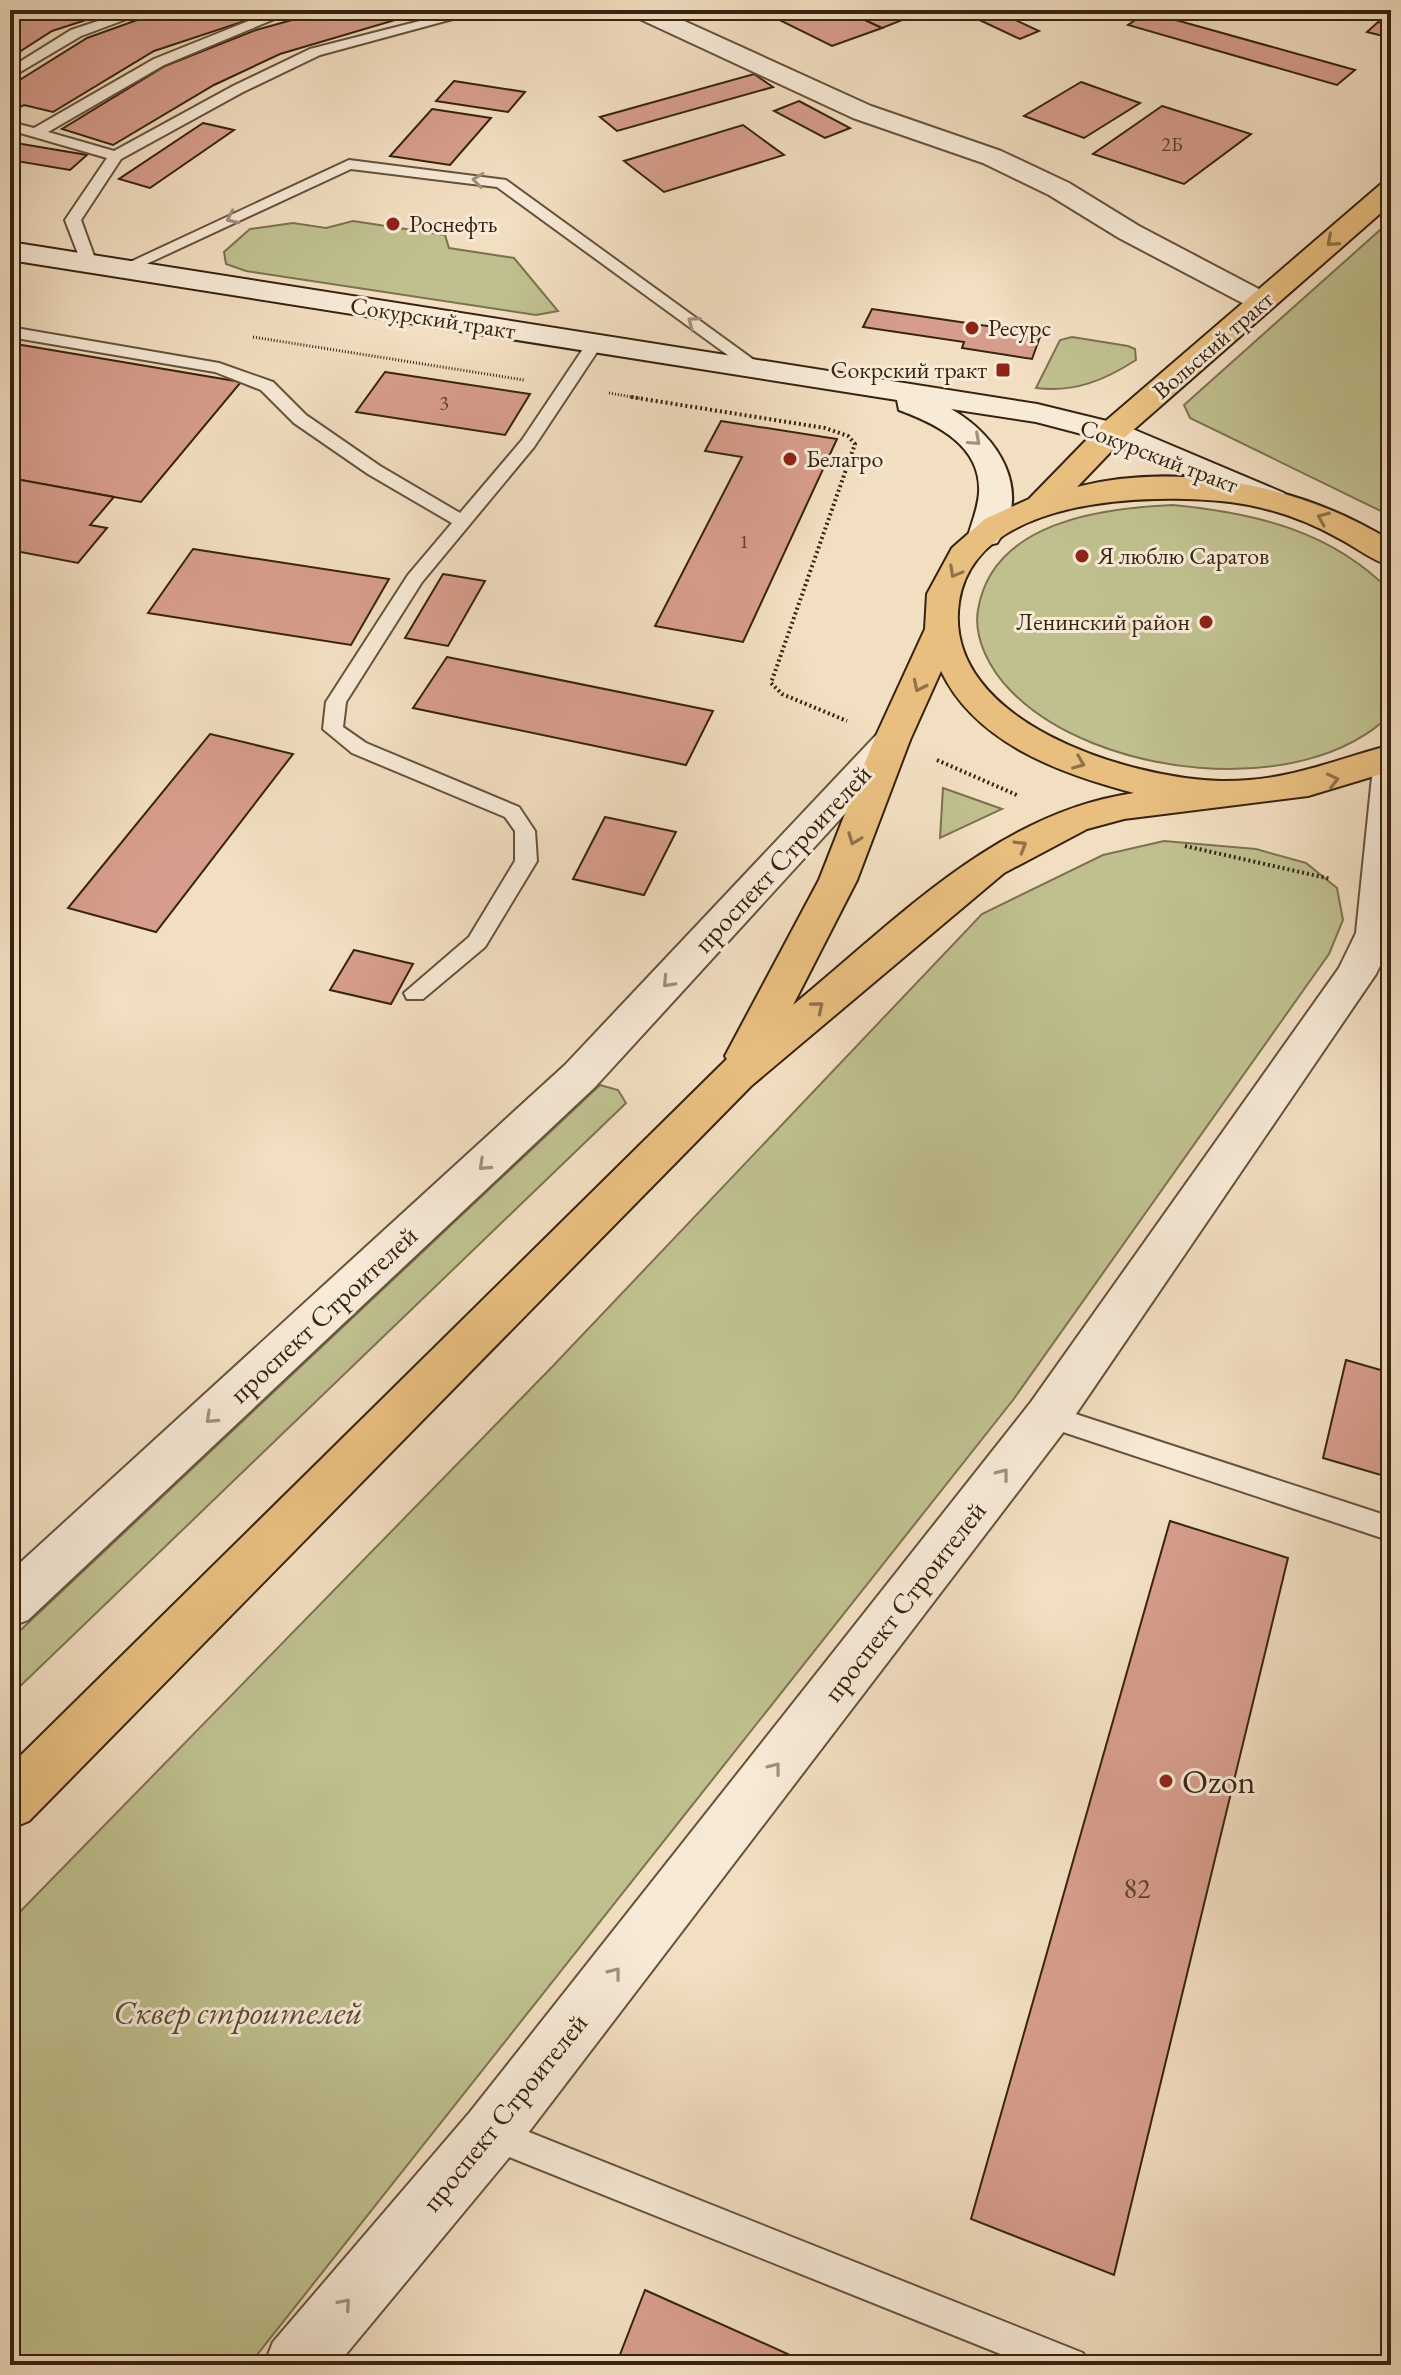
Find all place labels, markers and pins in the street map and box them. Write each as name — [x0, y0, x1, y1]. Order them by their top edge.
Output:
place label: Роснефть — [409, 208, 498, 239]
marker: Роснефть — [384, 215, 402, 233]
place label: Ресурс — [988, 312, 1051, 343]
marker: Ресурс — [963, 319, 981, 337]
place label: Сокрский тракт — [830, 354, 987, 385]
marker: Сокрский тракт — [994, 361, 1012, 379]
place label: Белагро — [806, 443, 884, 474]
marker: Белагро — [781, 450, 799, 468]
place label: Я люблю Саратов — [1097, 540, 1269, 571]
marker: Я люблю Саратов — [1073, 547, 1091, 565]
place label: Ленинский район — [1016, 606, 1190, 637]
marker: Ленинский район — [1197, 613, 1215, 631]
place label: Ozon — [1182, 1759, 1256, 1803]
marker: Ozon — [1157, 1772, 1175, 1790]

